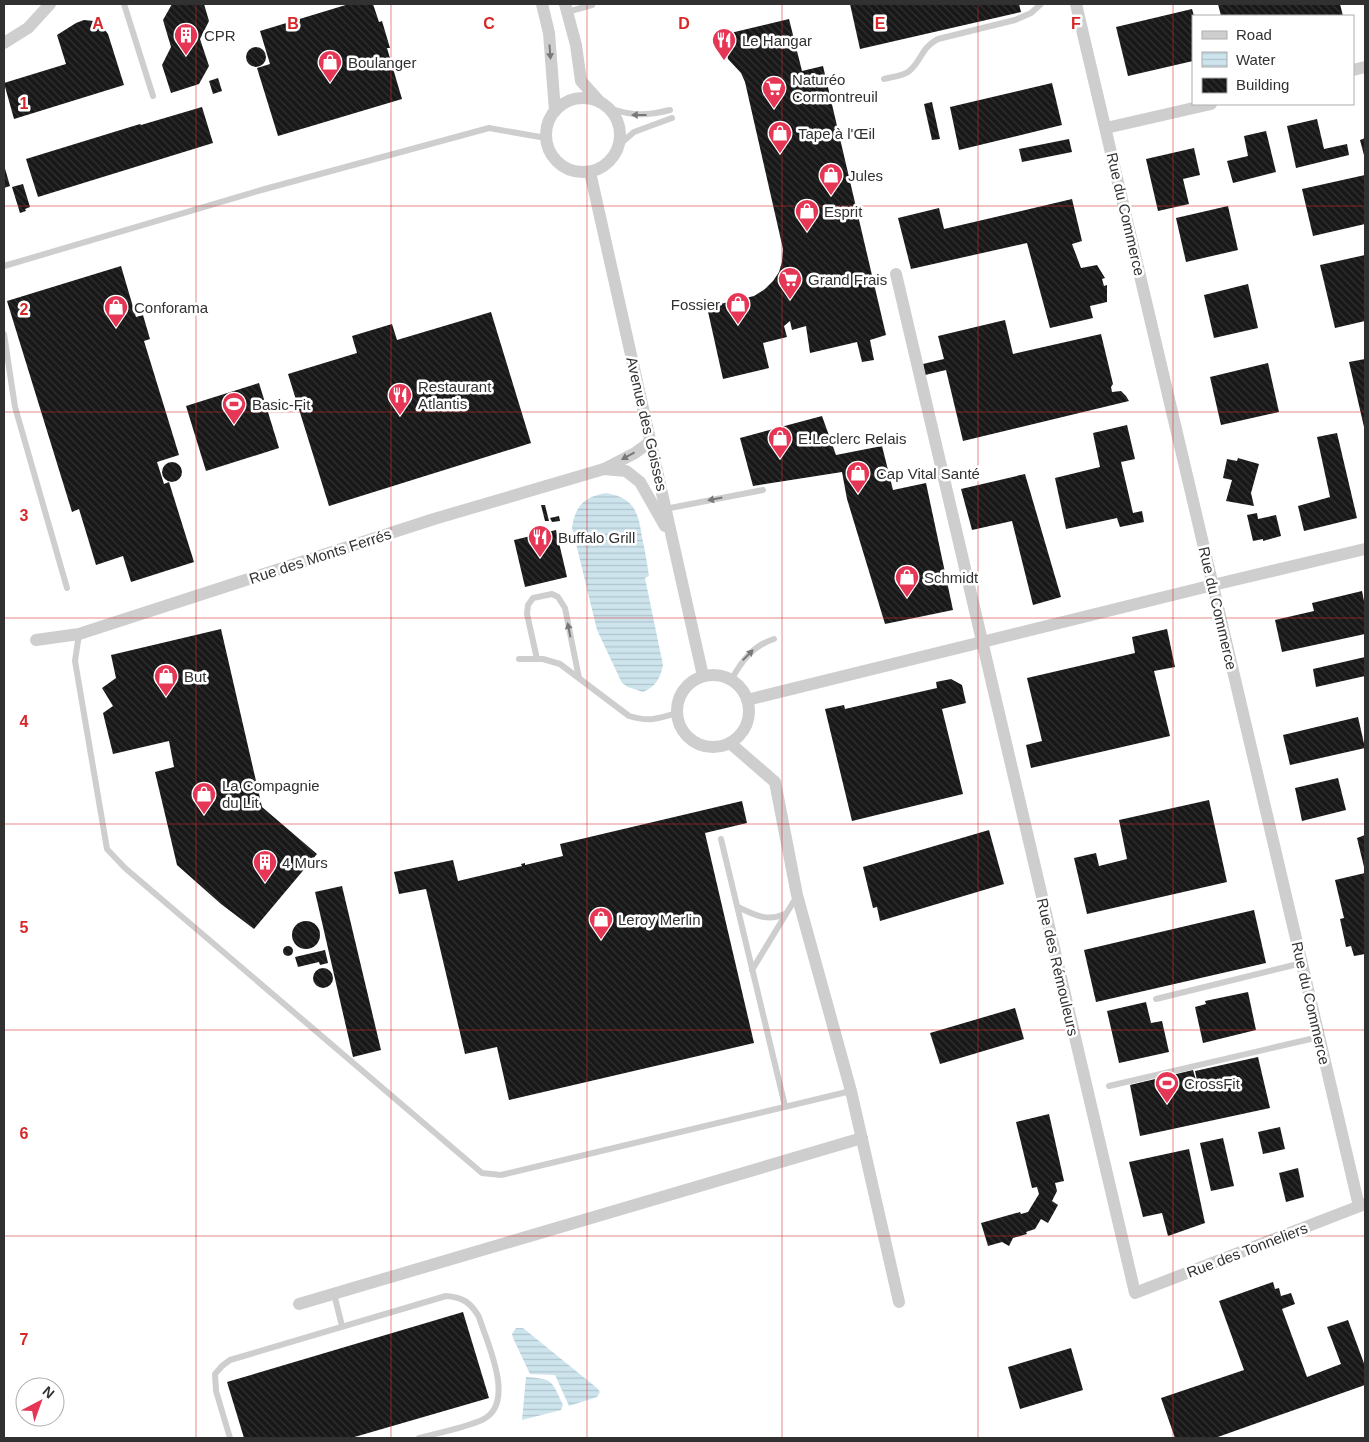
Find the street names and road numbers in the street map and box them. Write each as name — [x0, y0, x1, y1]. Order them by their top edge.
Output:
street label: Rue du Commerce — [1104, 151, 1148, 277]
street label: Avenue des Goisses — [623, 355, 671, 493]
street label: Rue des Monts Ferrés — [247, 525, 393, 587]
street label: Rue du Commerce — [1196, 545, 1240, 671]
street label: Rue des Rémouleurs — [1034, 896, 1082, 1038]
street label: Rue du Commerce — [1289, 940, 1333, 1066]
street label: Rue des Tonneliers — [1184, 1219, 1310, 1281]

